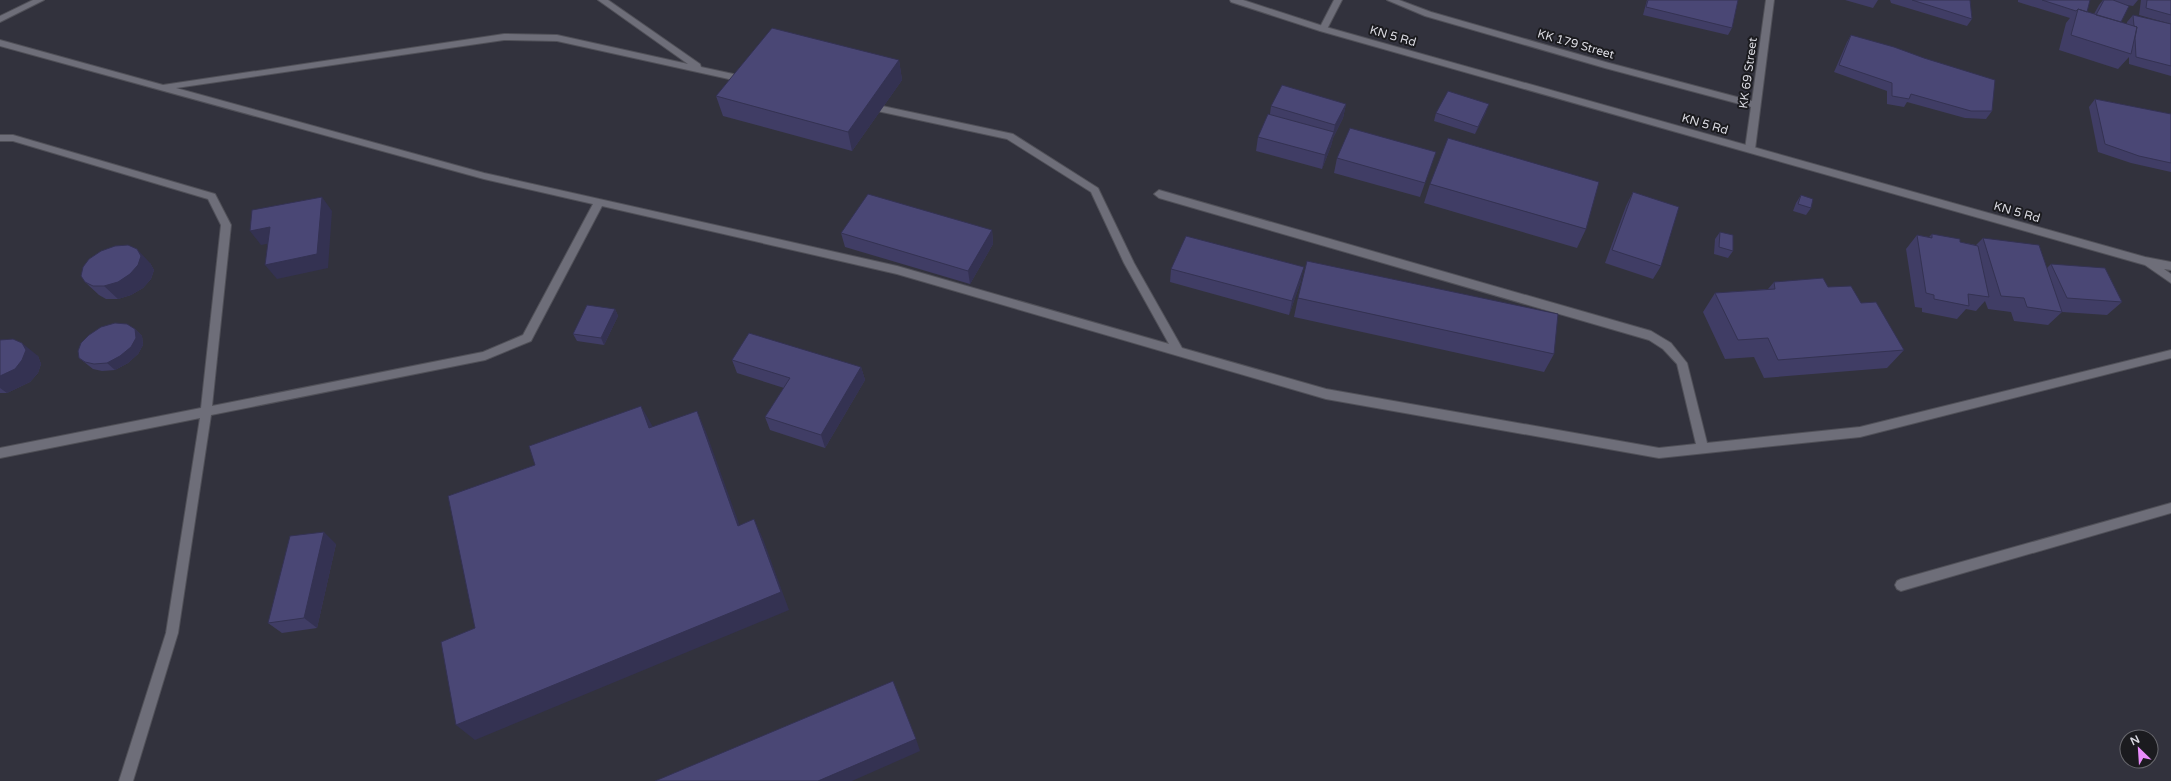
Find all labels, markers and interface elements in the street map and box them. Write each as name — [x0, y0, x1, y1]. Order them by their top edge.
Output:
street label: KN 5 Rd — [1368, 23, 1418, 49]
street label: KK 179 Street — [1536, 26, 1616, 62]
street label: KK 69 Street — [1736, 36, 1760, 109]
street label: KN 5 Rd — [1680, 111, 1730, 137]
street label: KN 5 Rd — [1992, 199, 2042, 225]
north arrow — [2119, 729, 2159, 769]
text: N — [2128, 733, 2142, 748]

